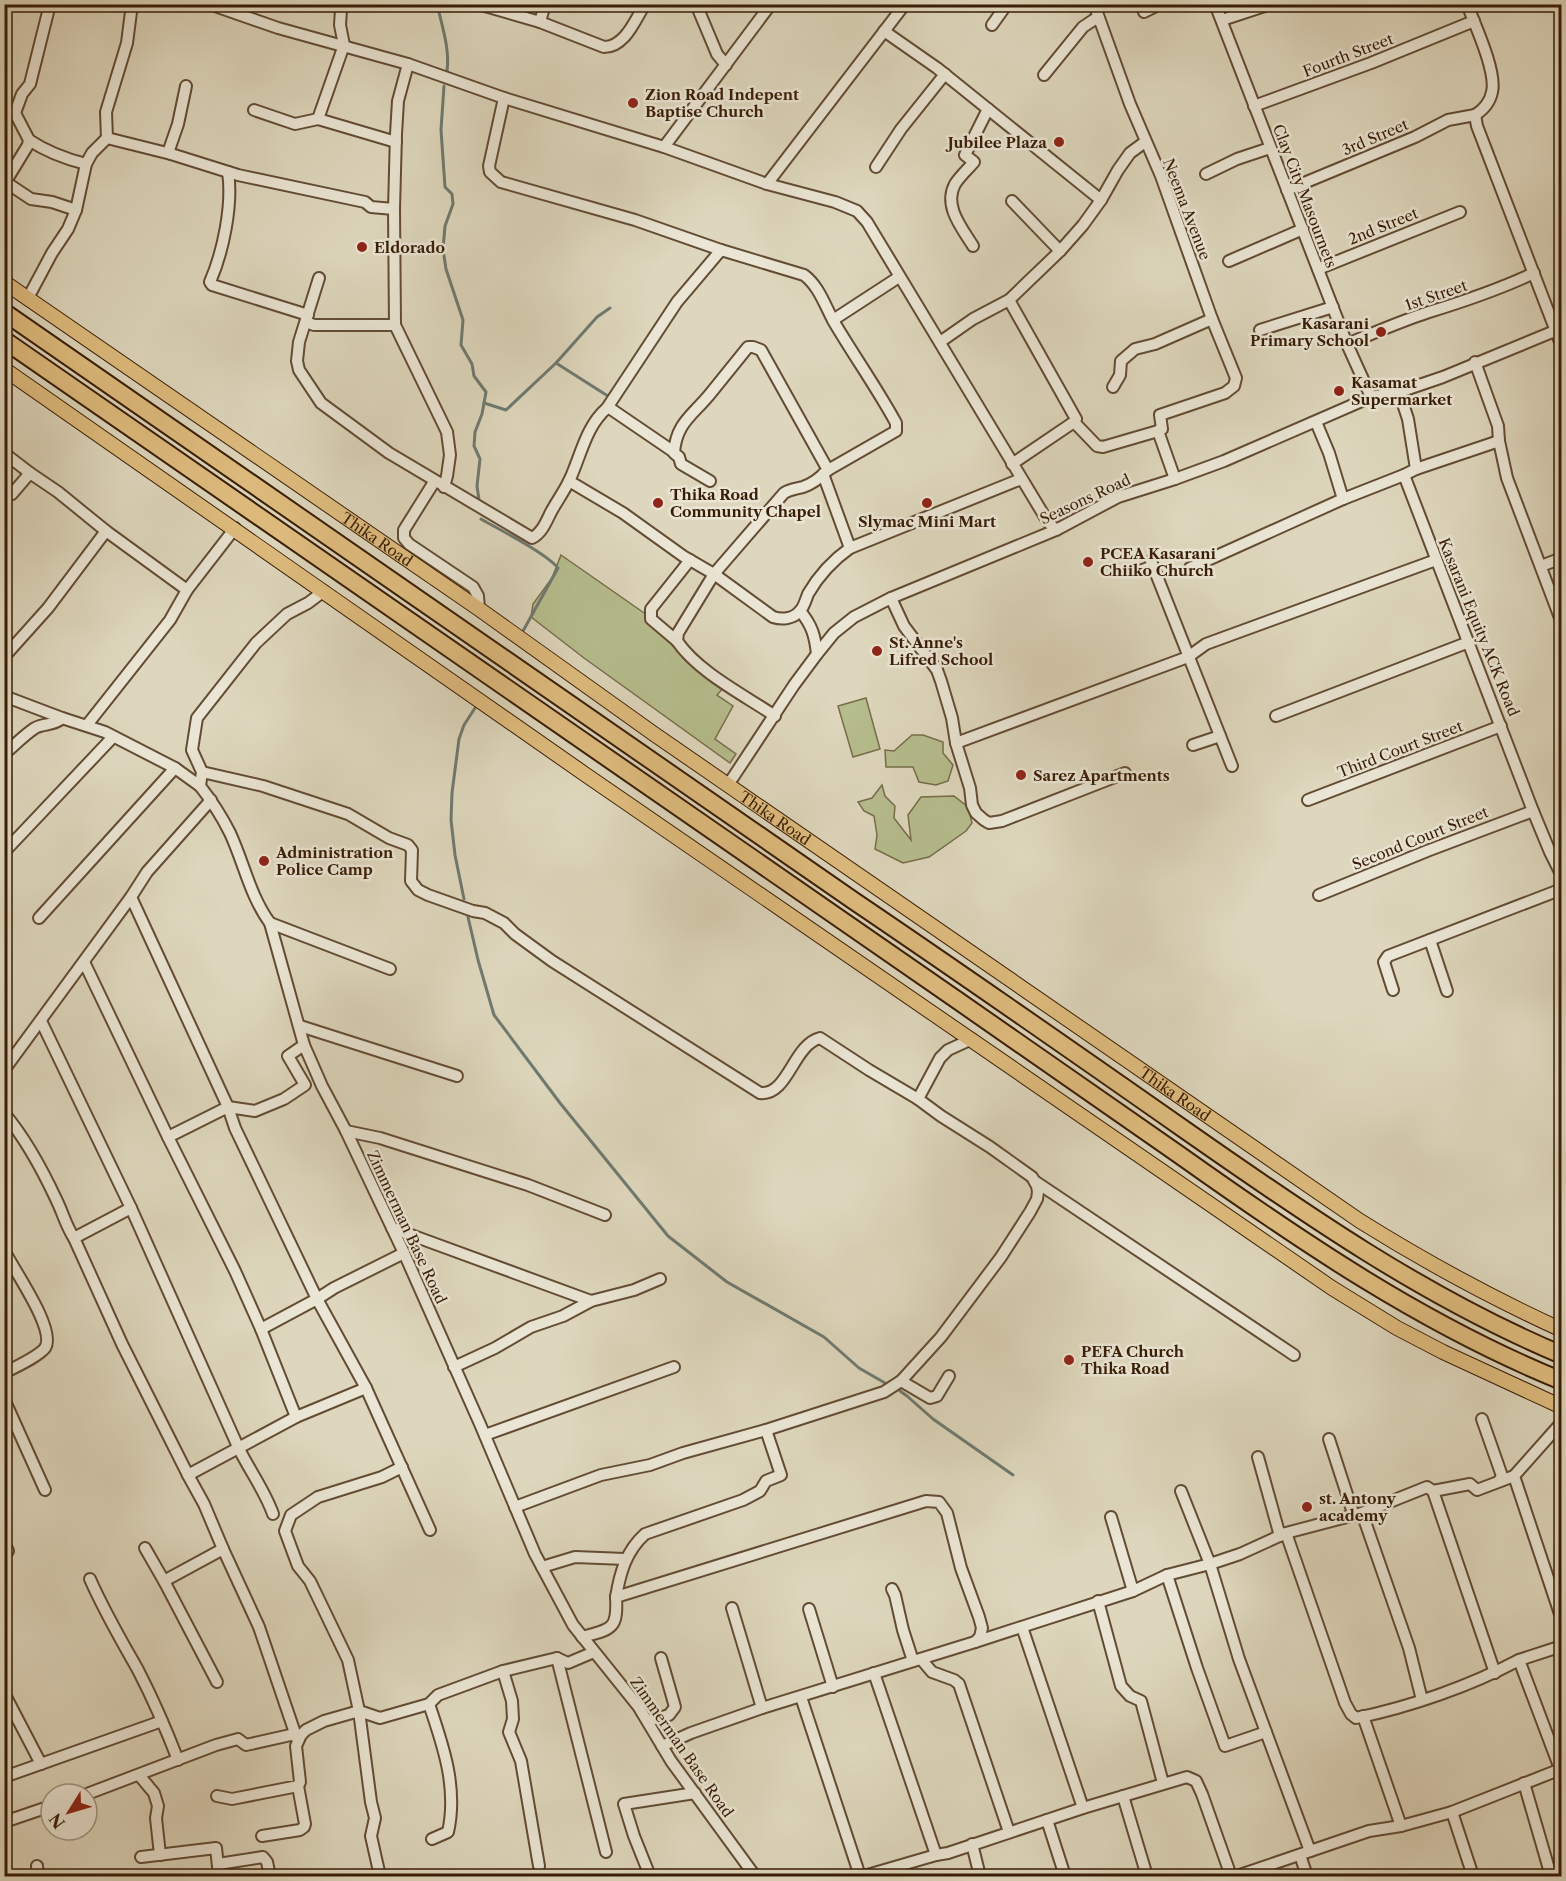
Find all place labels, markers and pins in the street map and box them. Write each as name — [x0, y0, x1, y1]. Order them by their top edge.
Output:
place label: Zion Road Indepent Baptise Church — [645, 85, 799, 121]
marker: Zion Road Indepent Baptise Church — [626, 96, 640, 110]
place label: Jubilee Plaza — [945, 133, 1047, 152]
marker: Jubilee Plaza — [1052, 135, 1066, 149]
place label: Eldorado — [374, 238, 445, 257]
marker: Eldorado — [355, 240, 369, 254]
place label: Kasarani Primary School — [1250, 314, 1370, 350]
marker: Kasarani Primary School — [1374, 325, 1388, 339]
place label: Kasamat Supermarket — [1351, 373, 1452, 409]
marker: Kasamat Supermarket — [1332, 384, 1346, 398]
place label: Thika Road Community Chapel — [670, 485, 821, 521]
marker: Thika Road Community Chapel — [651, 496, 665, 510]
marker: Slymac Mini Mart — [920, 496, 934, 510]
place label: Slymac Mini Mart — [858, 512, 996, 531]
place label: PCEA Kasarani Chiiko Church — [1100, 544, 1216, 580]
marker: PCEA Kasarani Chiiko Church — [1081, 555, 1095, 569]
place label: St. Anne's Lifred School — [889, 633, 993, 669]
marker: St. Anne's Lifred School — [870, 644, 884, 658]
place label: Sarez Apartments — [1033, 766, 1170, 785]
marker: Sarez Apartments — [1014, 768, 1028, 782]
place label: Administration Police Camp — [275, 843, 394, 879]
marker: Administration Police Camp — [257, 854, 271, 868]
place label: PEFA Church Thika Road — [1081, 1342, 1185, 1378]
marker: PEFA Church Thika Road — [1062, 1353, 1076, 1367]
place label: st. Antony academy — [1319, 1489, 1397, 1525]
marker: st. Antony academy — [1300, 1500, 1314, 1514]

